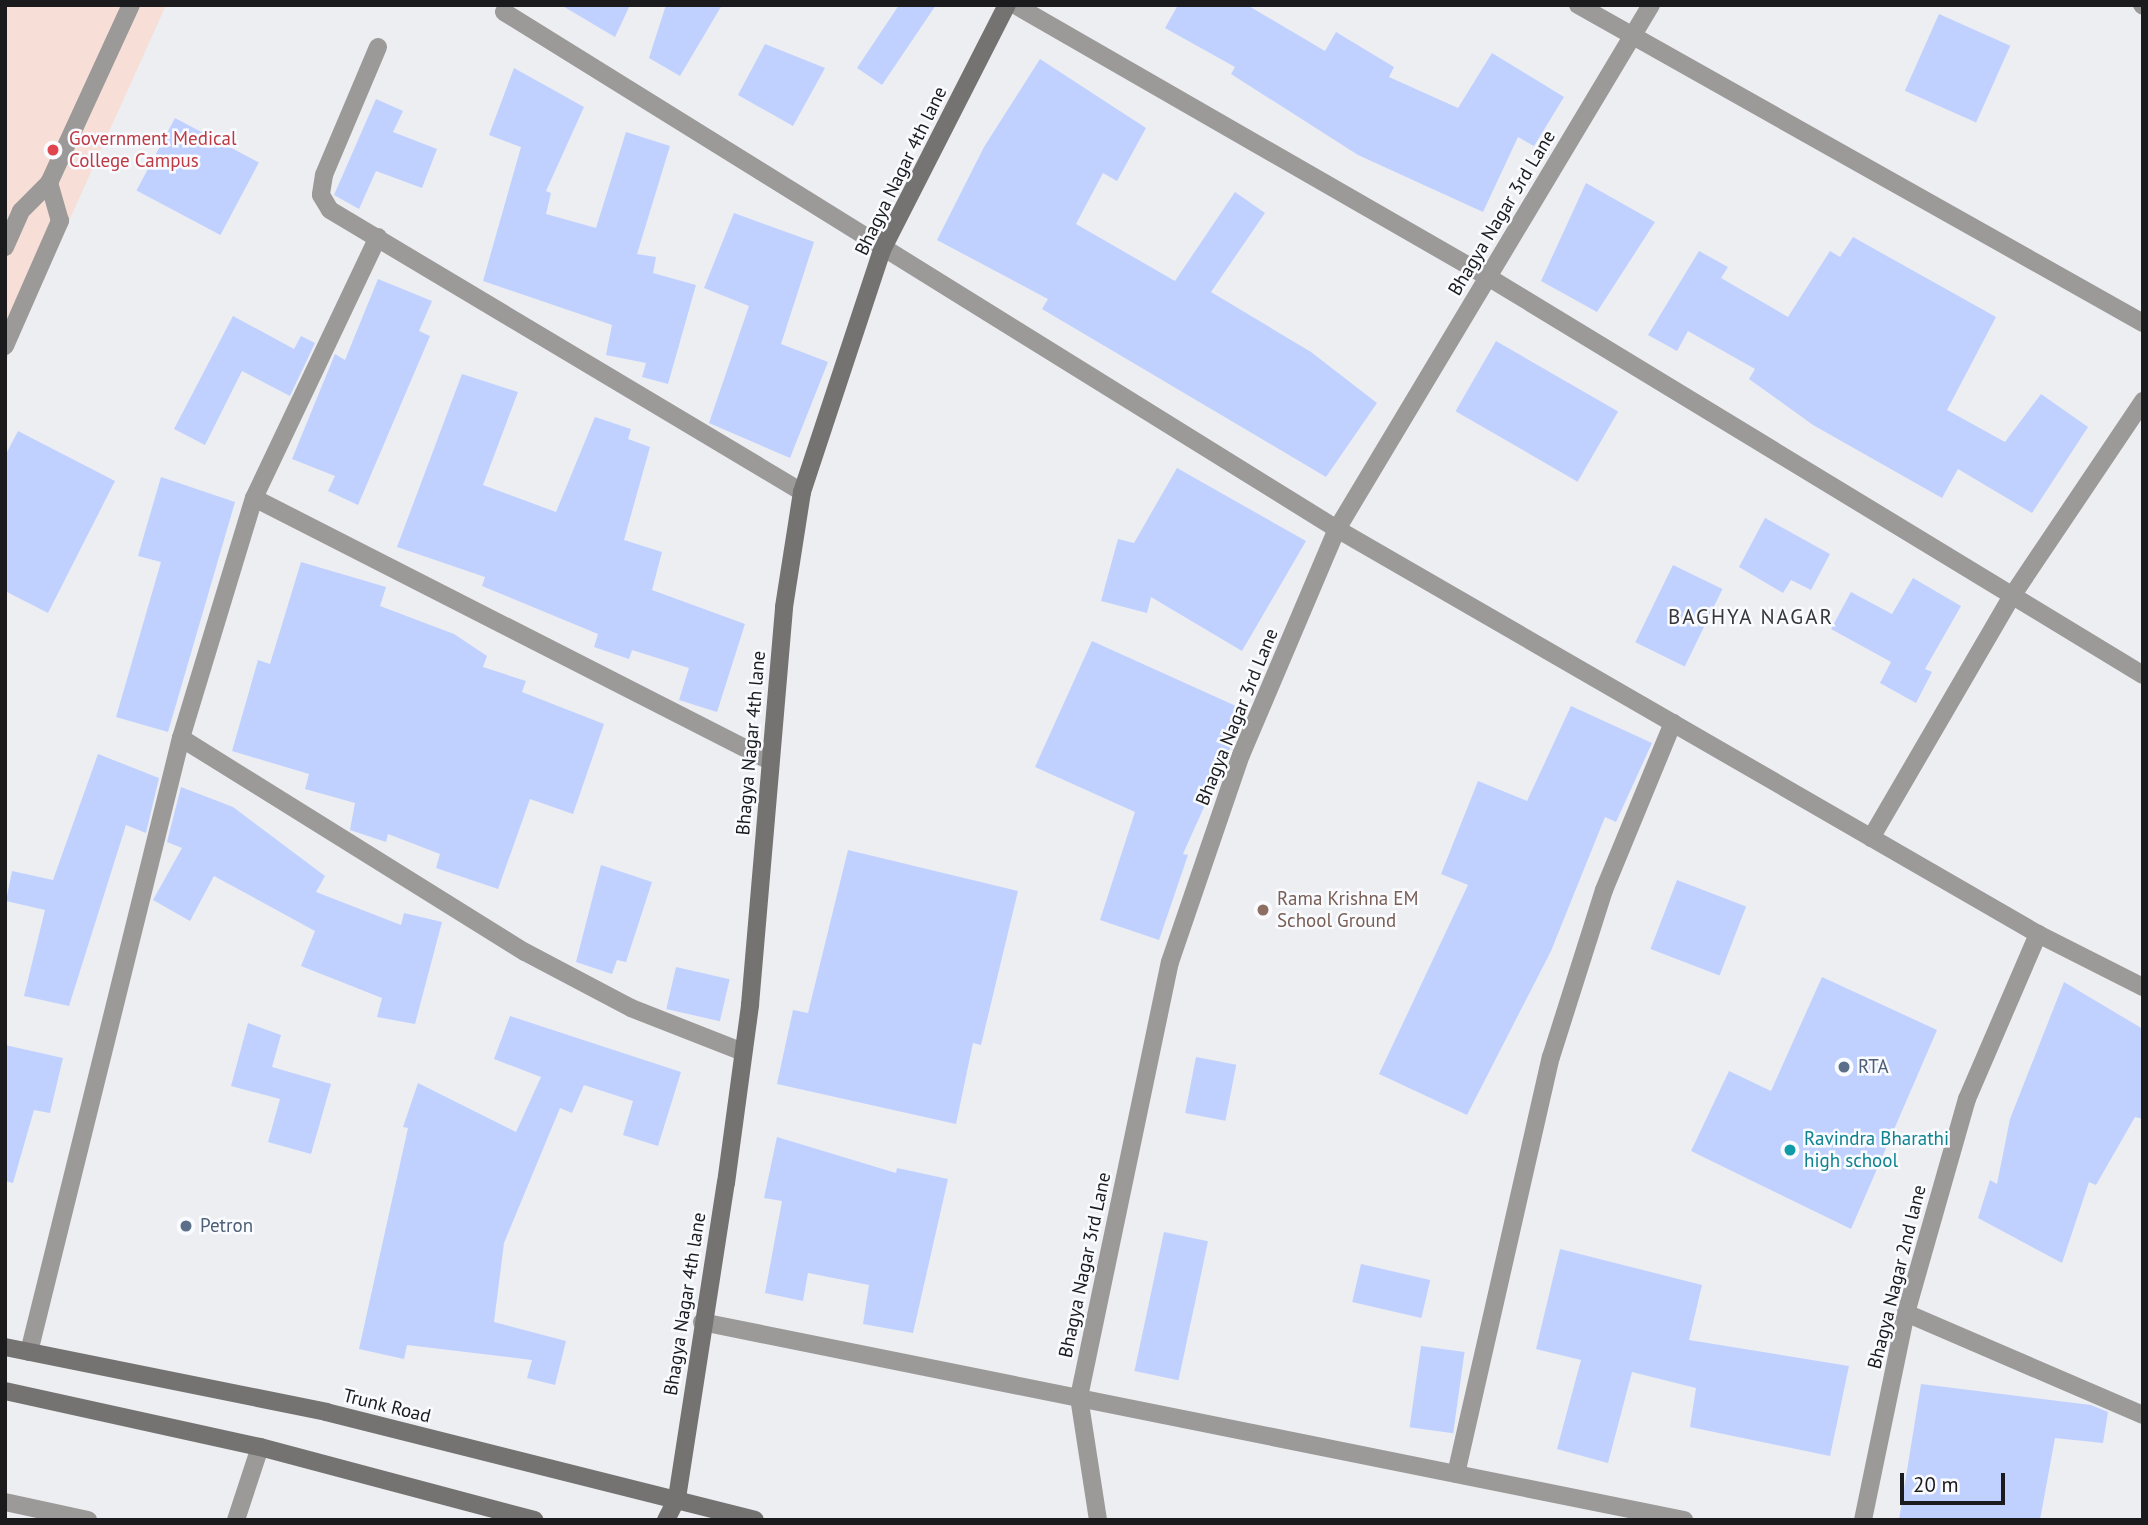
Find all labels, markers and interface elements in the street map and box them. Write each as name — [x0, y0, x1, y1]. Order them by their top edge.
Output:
street label: Bhagya Nagar 4th lane — [850, 83, 952, 259]
street label: Bhagya Nagar 3rd Lane — [1444, 126, 1560, 300]
place label: Government Medical College Campus — [69, 128, 237, 172]
marker: Government Medical College Campus — [43, 140, 63, 160]
district label: BAGHYA NAGAR — [1669, 604, 1833, 630]
street label: Bhagya Nagar 3rd Lane — [1191, 625, 1283, 809]
street label: Bhagya Nagar 4th lane — [732, 650, 770, 836]
place label: Rama Krishna EM School Ground — [1277, 888, 1419, 932]
marker: Rama Krishna EM School Ground — [1255, 902, 1271, 918]
place label: RTA — [1858, 1056, 1889, 1078]
marker: RTA — [1836, 1059, 1852, 1075]
place label: Ravindra Bharathi high school — [1804, 1128, 1949, 1172]
marker: Ravindra Bharathi high school — [1782, 1142, 1798, 1158]
street label: Bhagya Nagar 3rd Lane — [1054, 1170, 1116, 1360]
street label: Bhagya Nagar 2nd lane — [1863, 1183, 1931, 1371]
street label: Bhagya Nagar 4th lane — [659, 1211, 711, 1397]
place label: Petron — [200, 1215, 253, 1237]
marker: Petron — [178, 1218, 194, 1234]
street label: Trunk Road — [341, 1384, 433, 1428]
scale bar — [1903, 1458, 2008, 1502]
text: 20 m — [1913, 1471, 1959, 1498]

